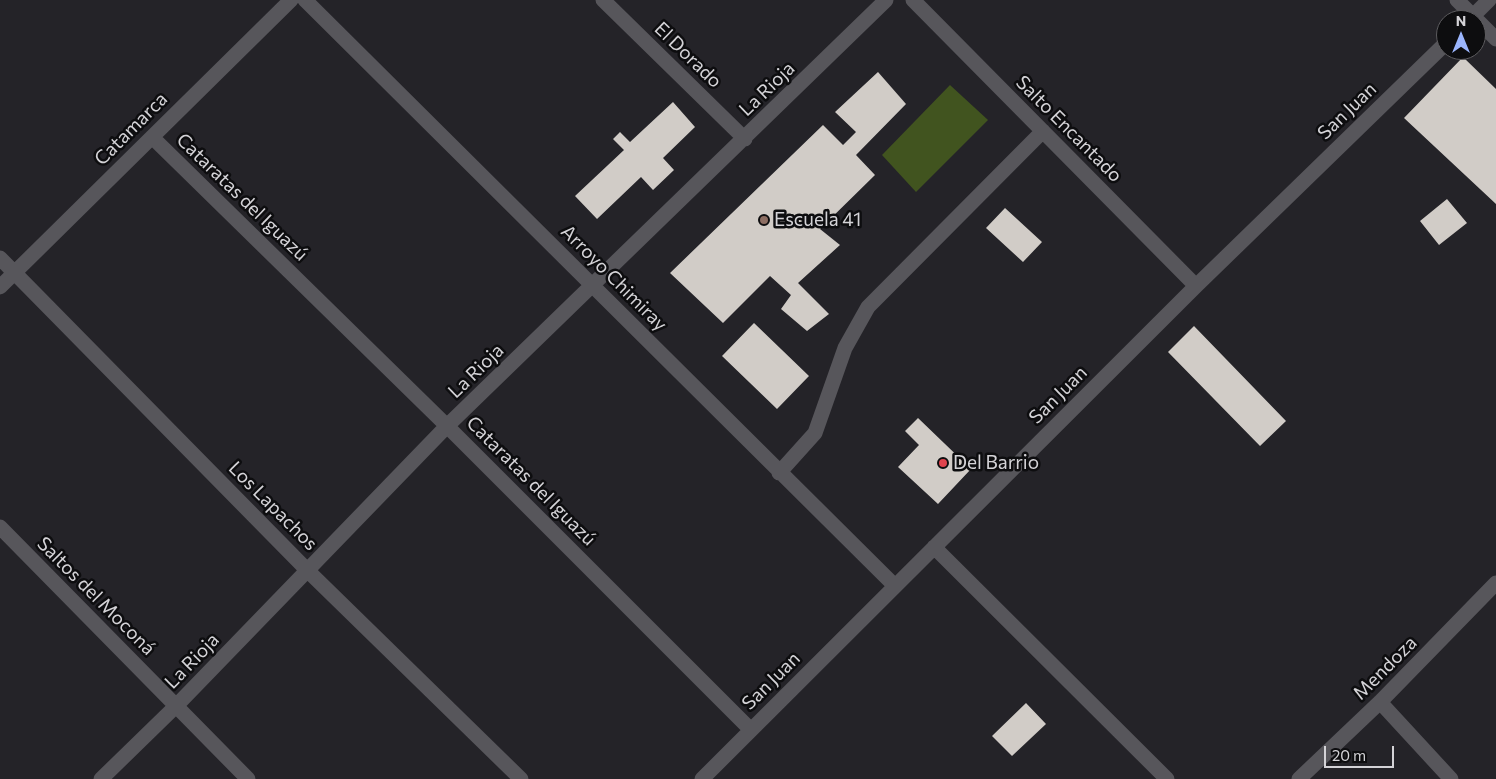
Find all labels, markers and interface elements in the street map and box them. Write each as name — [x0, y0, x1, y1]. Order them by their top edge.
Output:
north arrow — [1436, 10, 1486, 60]
text: N — [1456, 12, 1466, 29]
street label: El Dorado — [650, 17, 726, 93]
street label: La Rioja — [735, 57, 799, 121]
street label: Salto Encantado — [1011, 71, 1127, 187]
street label: San Juan — [1313, 78, 1381, 144]
street label: Catamarca — [90, 88, 172, 170]
street label: Cataratas del Iguazú — [172, 128, 312, 266]
place label: Escuela 41 — [774, 209, 861, 231]
marker: Escuela 41 — [758, 214, 770, 226]
street label: Arroyo Chimiray — [556, 220, 672, 336]
street label: La Rioja — [444, 339, 508, 403]
street label: San Juan — [1024, 361, 1092, 429]
street label: Cataratas del Iguazú — [462, 412, 600, 550]
place label: Del Barrio — [953, 452, 1039, 474]
street label: Los Lapachos — [224, 457, 322, 555]
marker: Del Barrio — [937, 457, 949, 469]
street label: Saltos del Moconá — [32, 532, 160, 660]
street label: La Rioja — [160, 629, 224, 693]
street label: Mendoza — [1348, 631, 1422, 705]
street label: San Juan — [737, 647, 805, 715]
scale bar — [1326, 736, 1396, 768]
text: 20 m — [1332, 746, 1366, 764]

